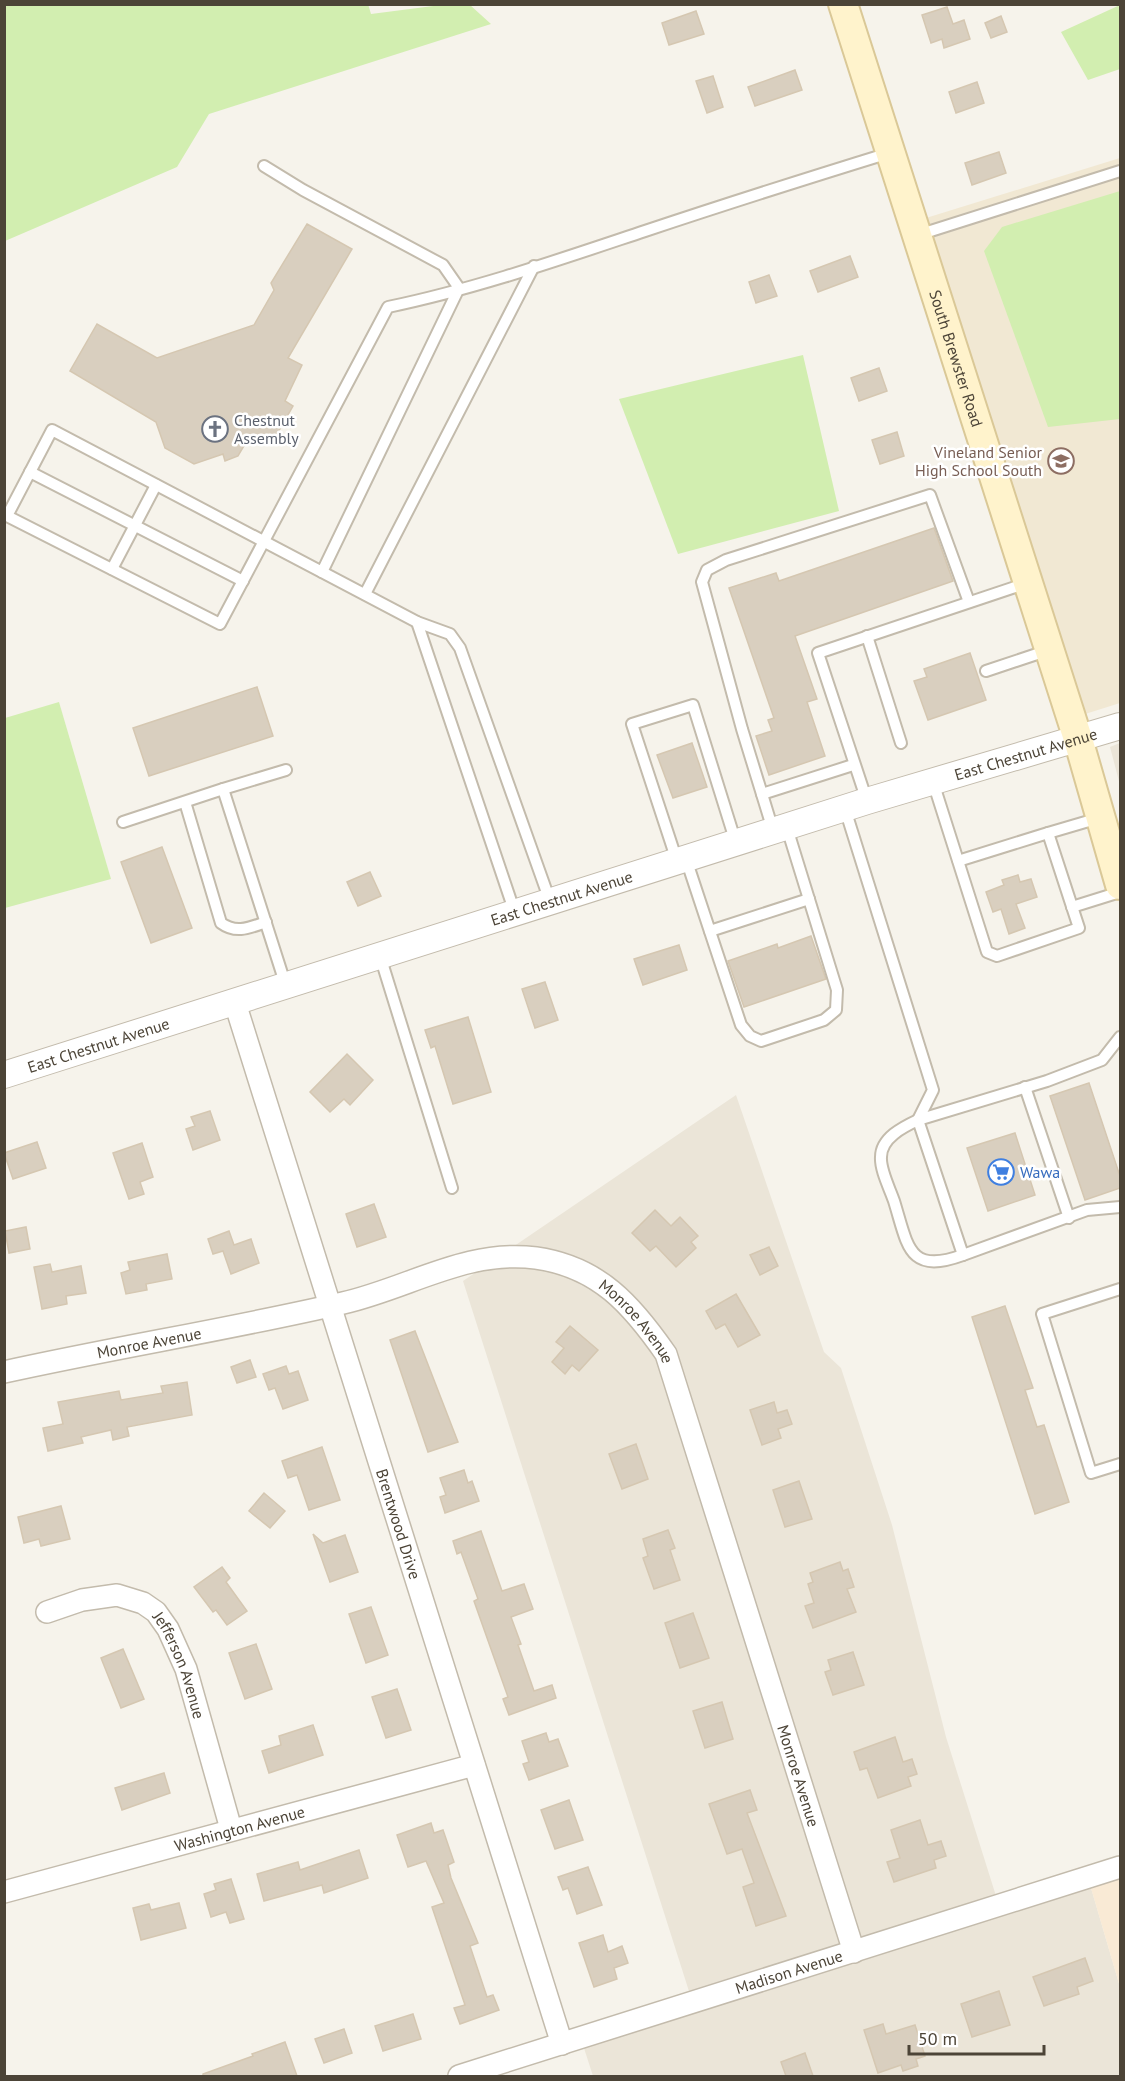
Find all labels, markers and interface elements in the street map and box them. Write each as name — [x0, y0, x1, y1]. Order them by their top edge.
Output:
street label: South Brewster Road — [925, 287, 988, 429]
place label: Chestnut Assembly — [234, 410, 299, 448]
church icon: Chestnut Assembly — [200, 414, 230, 444]
place label: Vineland Senior High School South — [915, 442, 1043, 480]
school or university icon: Vineland Senior High School South — [1046, 446, 1076, 476]
street label: East Chestnut Avenue — [952, 723, 1099, 785]
street label: East Chestnut Avenue — [488, 866, 635, 930]
street label: East Chestnut Avenue — [25, 1013, 172, 1077]
supermarket icon: Wawa — [986, 1157, 1016, 1187]
place label: Wawa — [1020, 1162, 1060, 1182]
street label: Monroe Avenue — [595, 1275, 678, 1366]
street label: Monroe Avenue — [95, 1323, 203, 1363]
street label: Brentwood Drive — [372, 1466, 425, 1582]
street label: Jefferson Avenue — [148, 1607, 209, 1721]
street label: Monroe Avenue — [773, 1722, 824, 1829]
street label: Washington Avenue — [172, 1801, 307, 1855]
street label: Madison Avenue — [733, 1945, 845, 1998]
scale bar — [909, 2018, 1044, 2056]
text: 50 m — [918, 2027, 957, 2050]

